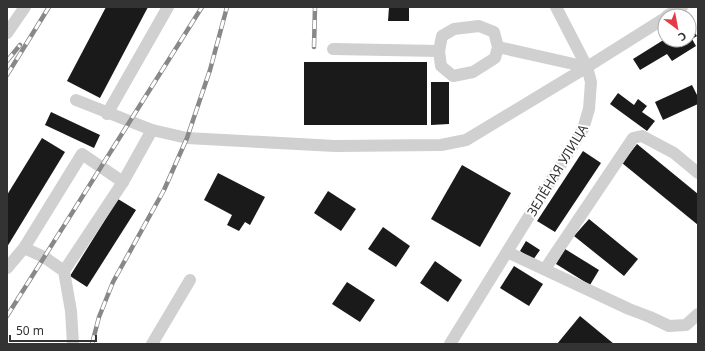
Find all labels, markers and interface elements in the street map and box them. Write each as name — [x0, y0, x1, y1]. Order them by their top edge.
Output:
north arrow — [657, 8, 697, 48]
text: С — [676, 29, 690, 45]
street label: ЗЕЛЁНАЯ УЛИЦА — [522, 120, 592, 219]
scale bar — [10, 317, 96, 343]
text: 50 m — [16, 322, 44, 339]

